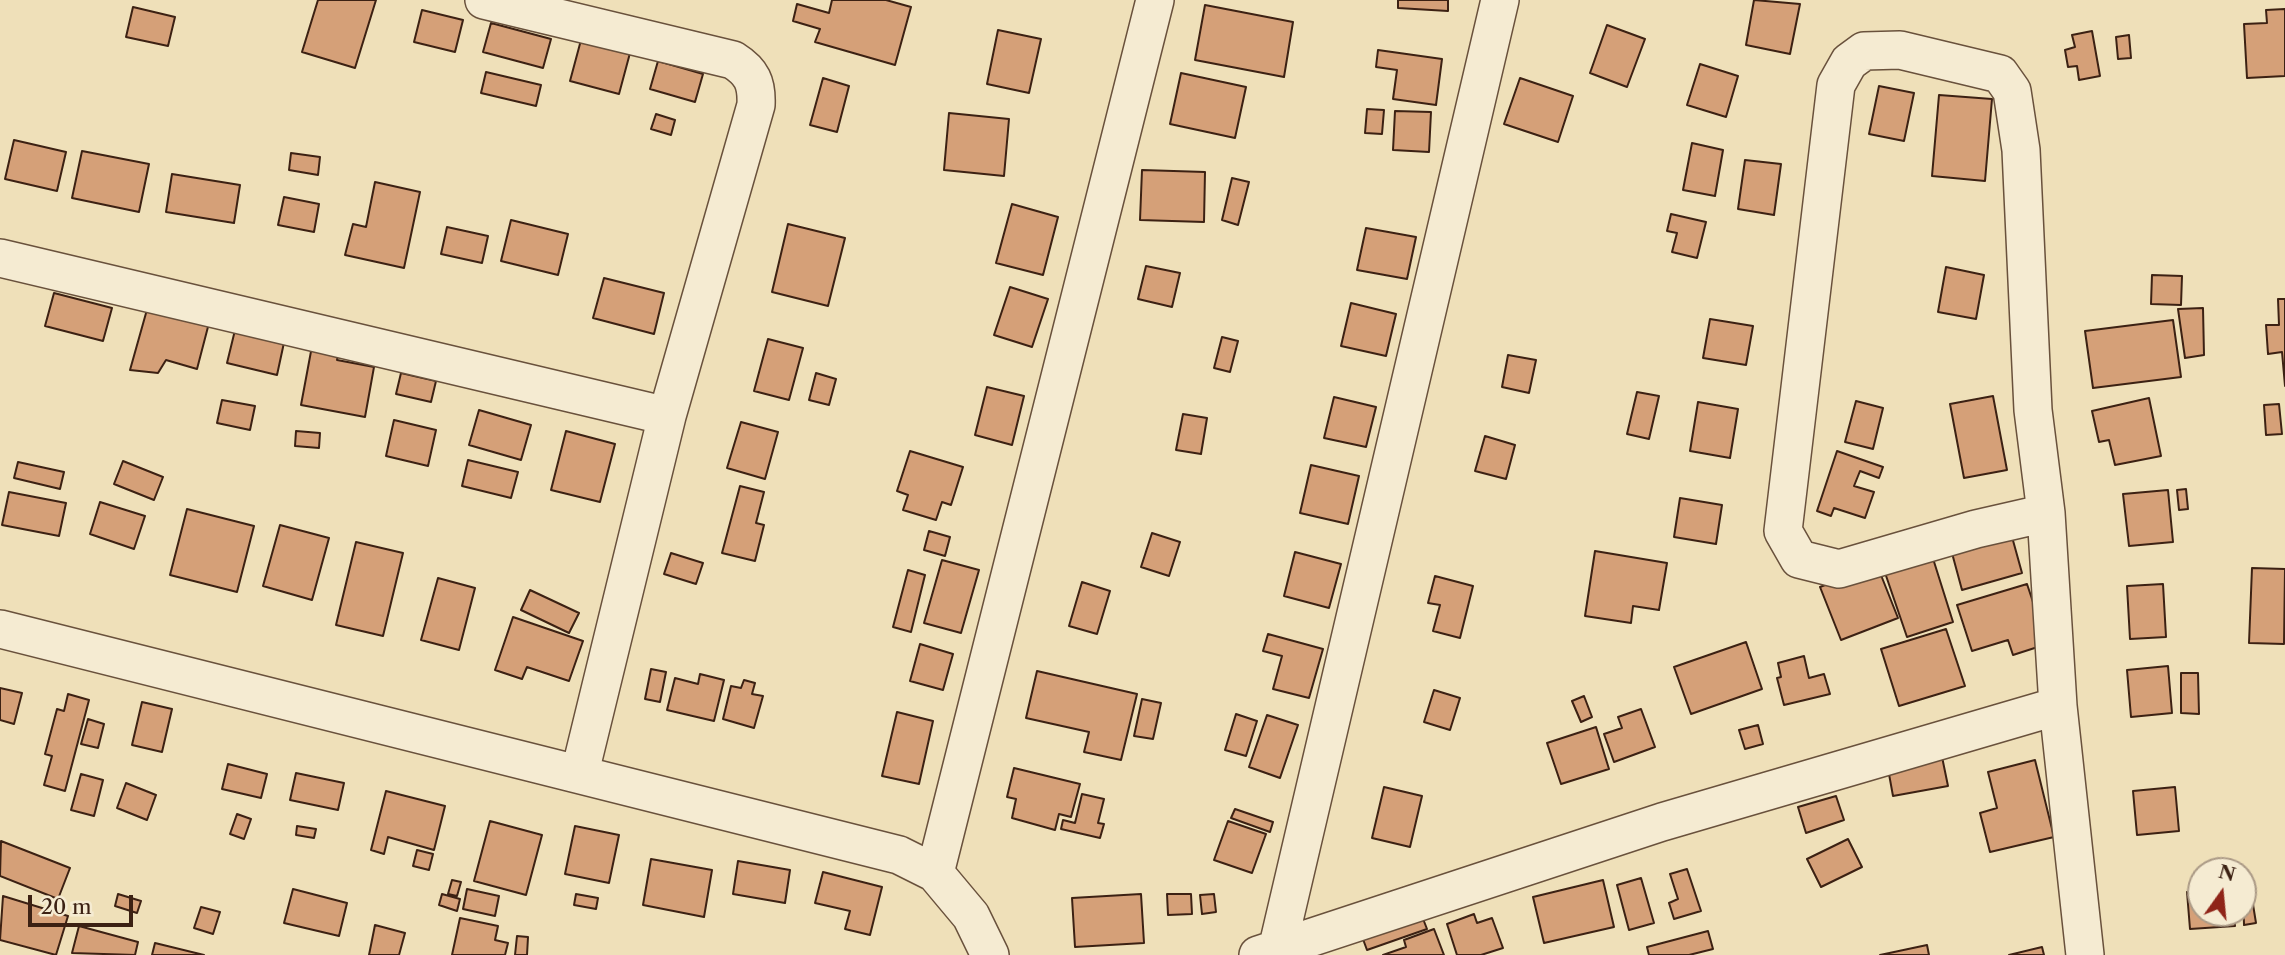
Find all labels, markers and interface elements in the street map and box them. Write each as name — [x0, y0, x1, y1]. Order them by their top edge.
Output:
north arrow — [2187, 857, 2257, 927]
text: N — [2216, 860, 2238, 886]
scale bar — [32, 881, 136, 925]
text: 20 m — [41, 894, 92, 919]

